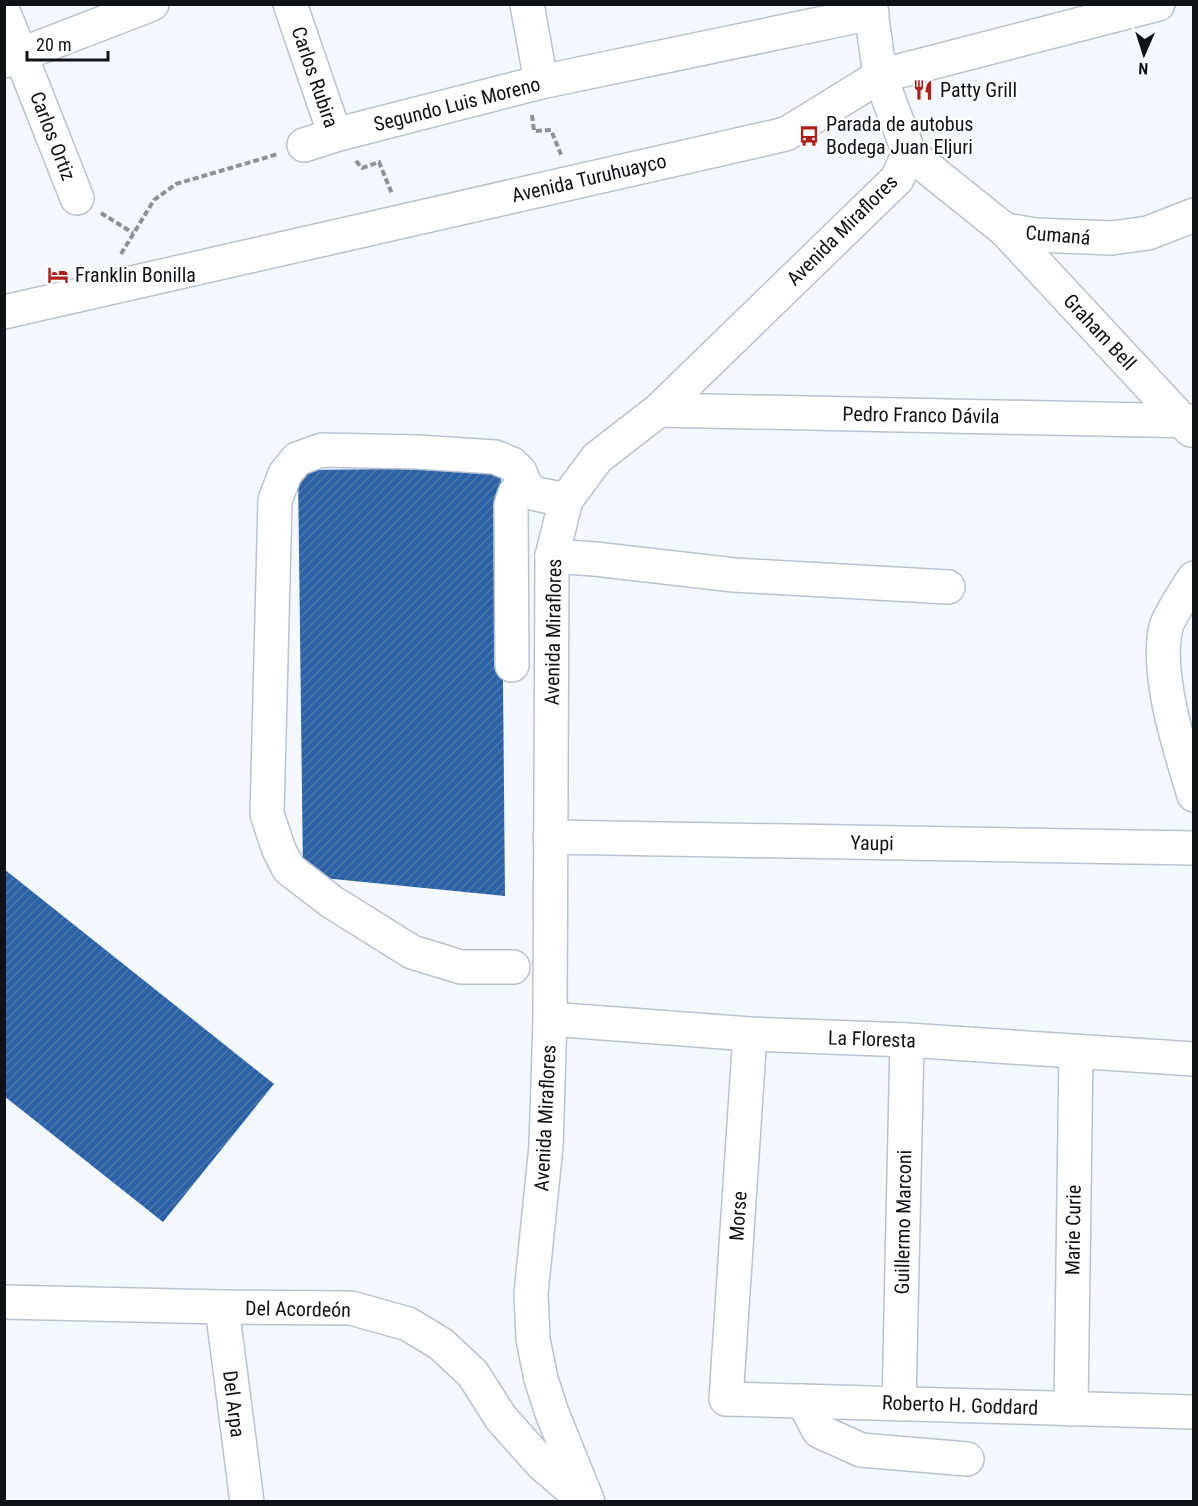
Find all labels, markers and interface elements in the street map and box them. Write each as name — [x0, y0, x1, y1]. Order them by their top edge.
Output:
street label: Carlos Rubira — [287, 23, 343, 131]
scale bar — [27, 24, 108, 62]
north arrow — [1114, 24, 1174, 84]
text: 20 m — [36, 34, 71, 55]
text: N — [1138, 59, 1149, 78]
street label: Segundo Luis Moreno — [371, 72, 543, 136]
restaurant icon: Patty Grill — [911, 78, 935, 102]
place label: Patty Grill — [940, 78, 1017, 102]
street label: Carlos Ortiz — [25, 88, 81, 184]
place label: Parada de autobus Bodega Juan Eljuri — [826, 112, 973, 159]
bus stop icon: Parada de autobus Bodega Juan Eljuri — [797, 124, 821, 148]
street label: Avenida Turuhuayco — [509, 149, 669, 207]
street label: Avenida Miraflores — [782, 170, 902, 290]
street label: Cumaná — [1025, 220, 1091, 250]
hotel icon: Franklin Bonilla — [46, 263, 70, 287]
place label: Franklin Bonilla — [75, 263, 196, 287]
street label: Graham Bell — [1059, 289, 1141, 375]
street label: Pedro Franco Dávila — [842, 402, 1000, 428]
street label: Avenida Miraflores — [540, 558, 566, 706]
street label: Yaupi — [850, 831, 894, 855]
street label: La Floresta — [828, 1025, 916, 1053]
street label: Avenida Miraflores — [529, 1044, 561, 1192]
street label: Guillermo Marconi — [890, 1150, 916, 1294]
street label: Marie Curie — [1060, 1185, 1086, 1275]
street label: Morse — [724, 1190, 752, 1242]
street label: Del Acordeón — [245, 1296, 351, 1322]
street label: Del Arpa — [218, 1369, 250, 1439]
street label: Roberto H. Goddard — [882, 1390, 1038, 1420]

